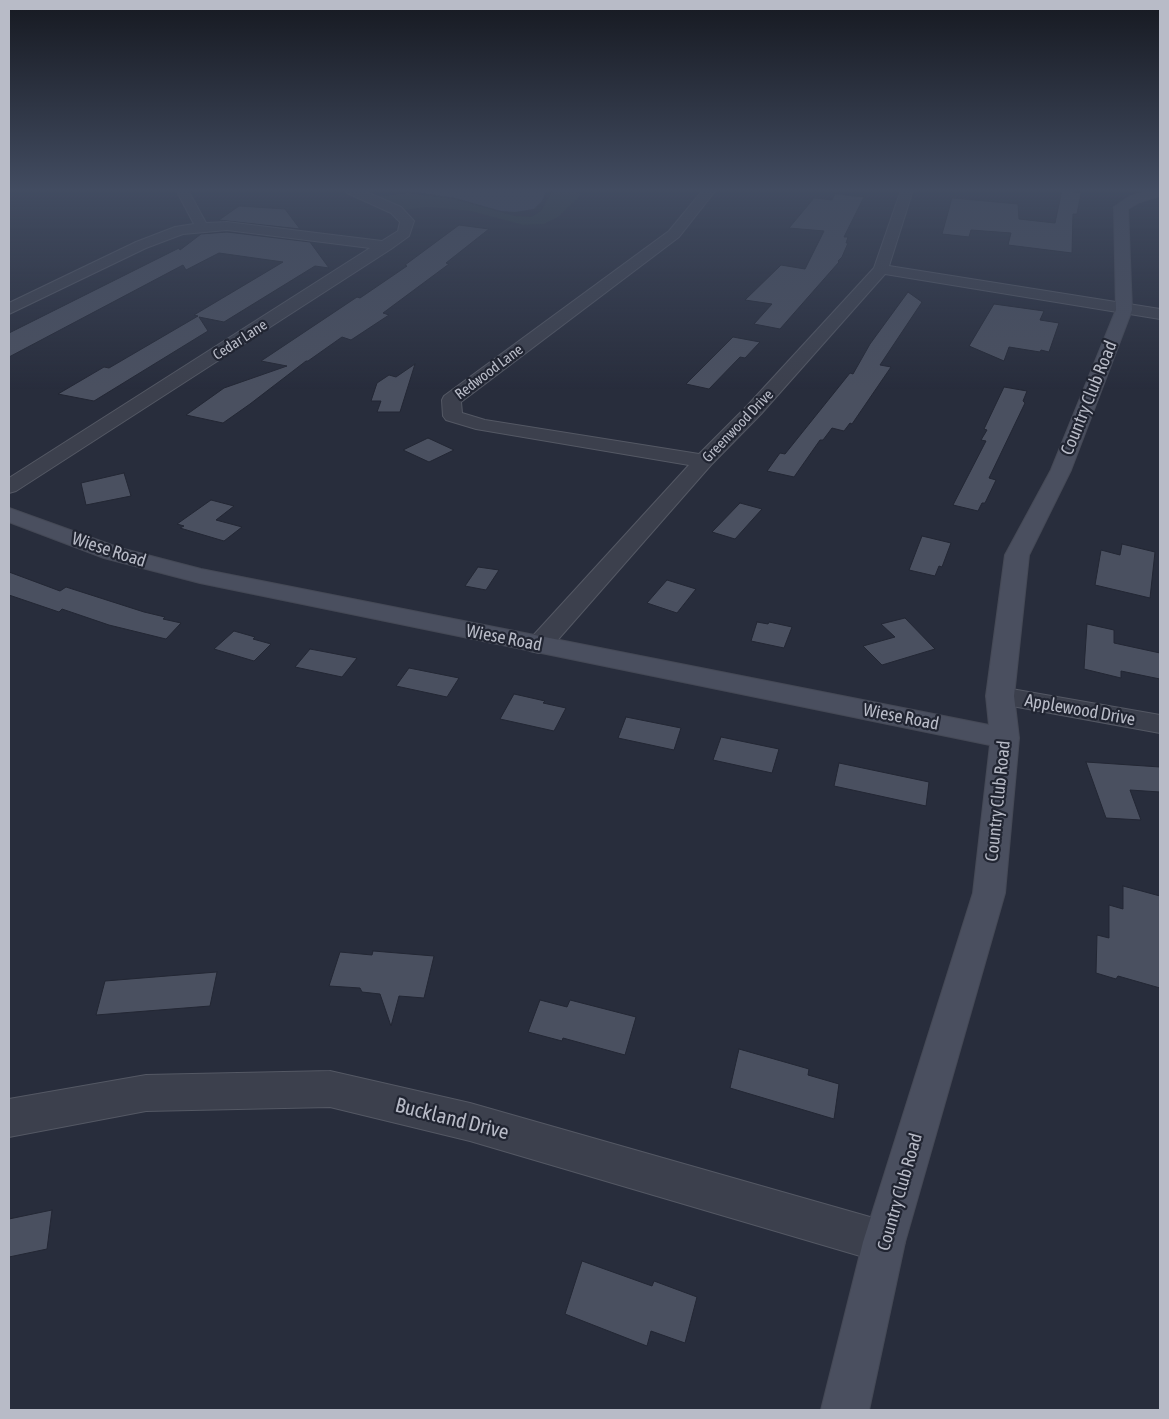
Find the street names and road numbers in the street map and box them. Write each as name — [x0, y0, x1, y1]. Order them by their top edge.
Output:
street label: Cedar Lane — [210, 316, 270, 364]
street label: Country Club Road — [1056, 338, 1122, 458]
street label: Redwood Lane — [452, 341, 526, 403]
street label: Greenwood Drive — [699, 386, 777, 466]
street label: Wiese Road — [69, 528, 149, 572]
street label: Wiese Road — [464, 620, 544, 656]
street label: Applewood Drive — [1023, 690, 1137, 730]
street label: Wiese Road — [861, 699, 941, 735]
street label: Country Club Road — [981, 740, 1015, 862]
street label: Buckland Drive — [393, 1093, 511, 1145]
street label: Country Club Road — [873, 1131, 927, 1253]

